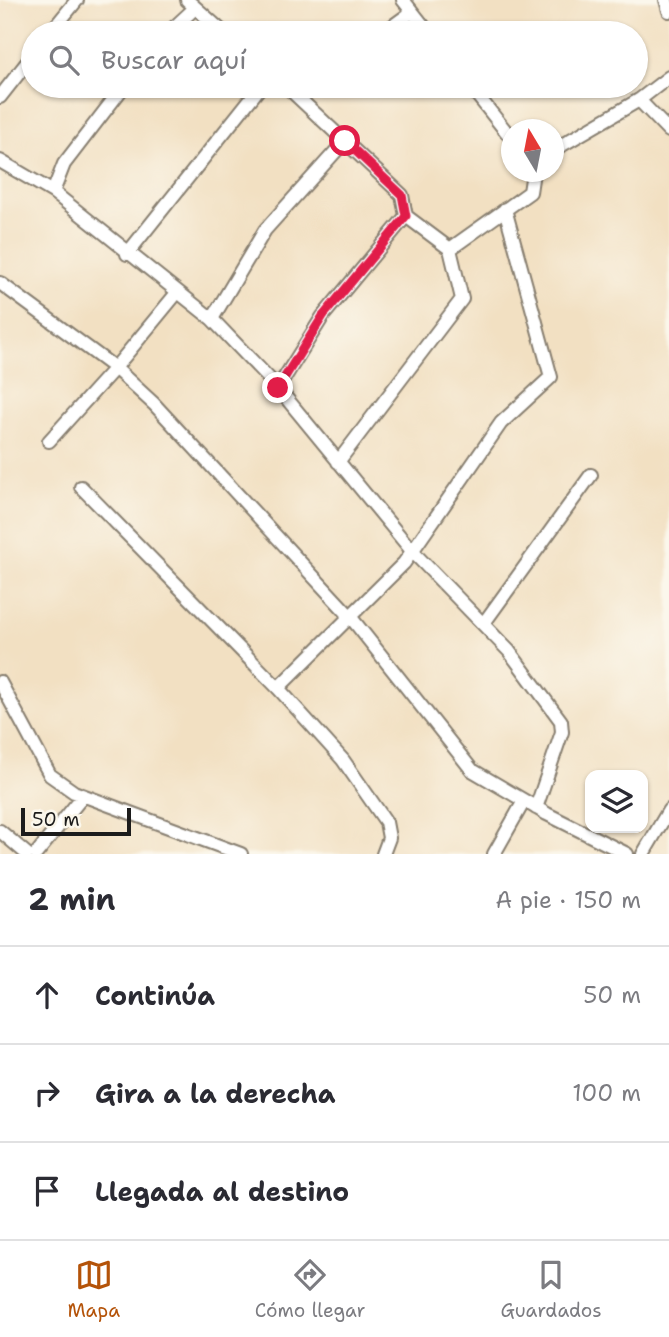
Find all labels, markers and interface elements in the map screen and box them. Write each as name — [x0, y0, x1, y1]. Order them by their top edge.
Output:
search box — [21, 21, 648, 98]
icon: search — [45, 41, 83, 79]
text: Buscar aquí — [101, 42, 247, 77]
north arrow — [501, 119, 564, 182]
route start — [329, 125, 360, 156]
route end — [262, 372, 293, 403]
map controls — [585, 770, 648, 833]
button: layers — [585, 770, 648, 833]
scale bar — [21, 805, 131, 837]
text: 50 m — [32, 807, 80, 832]
text: 2 min — [28, 879, 115, 920]
text: A pie · 150 m — [496, 885, 641, 915]
icon: ahead — [28, 976, 66, 1014]
text: Continúa — [95, 978, 215, 1013]
text: 50 m — [583, 980, 641, 1010]
icon: right — [28, 1074, 66, 1112]
text: Gira a la derecha — [95, 1076, 336, 1111]
text: 100 m — [572, 1078, 641, 1108]
icon: arrive — [28, 1172, 66, 1210]
text: Llegada al destino — [95, 1174, 349, 1209]
tab: Mapa — [67, 1256, 120, 1323]
tab: Cómo llegar — [255, 1256, 366, 1323]
tab: Guardados — [500, 1256, 602, 1323]

